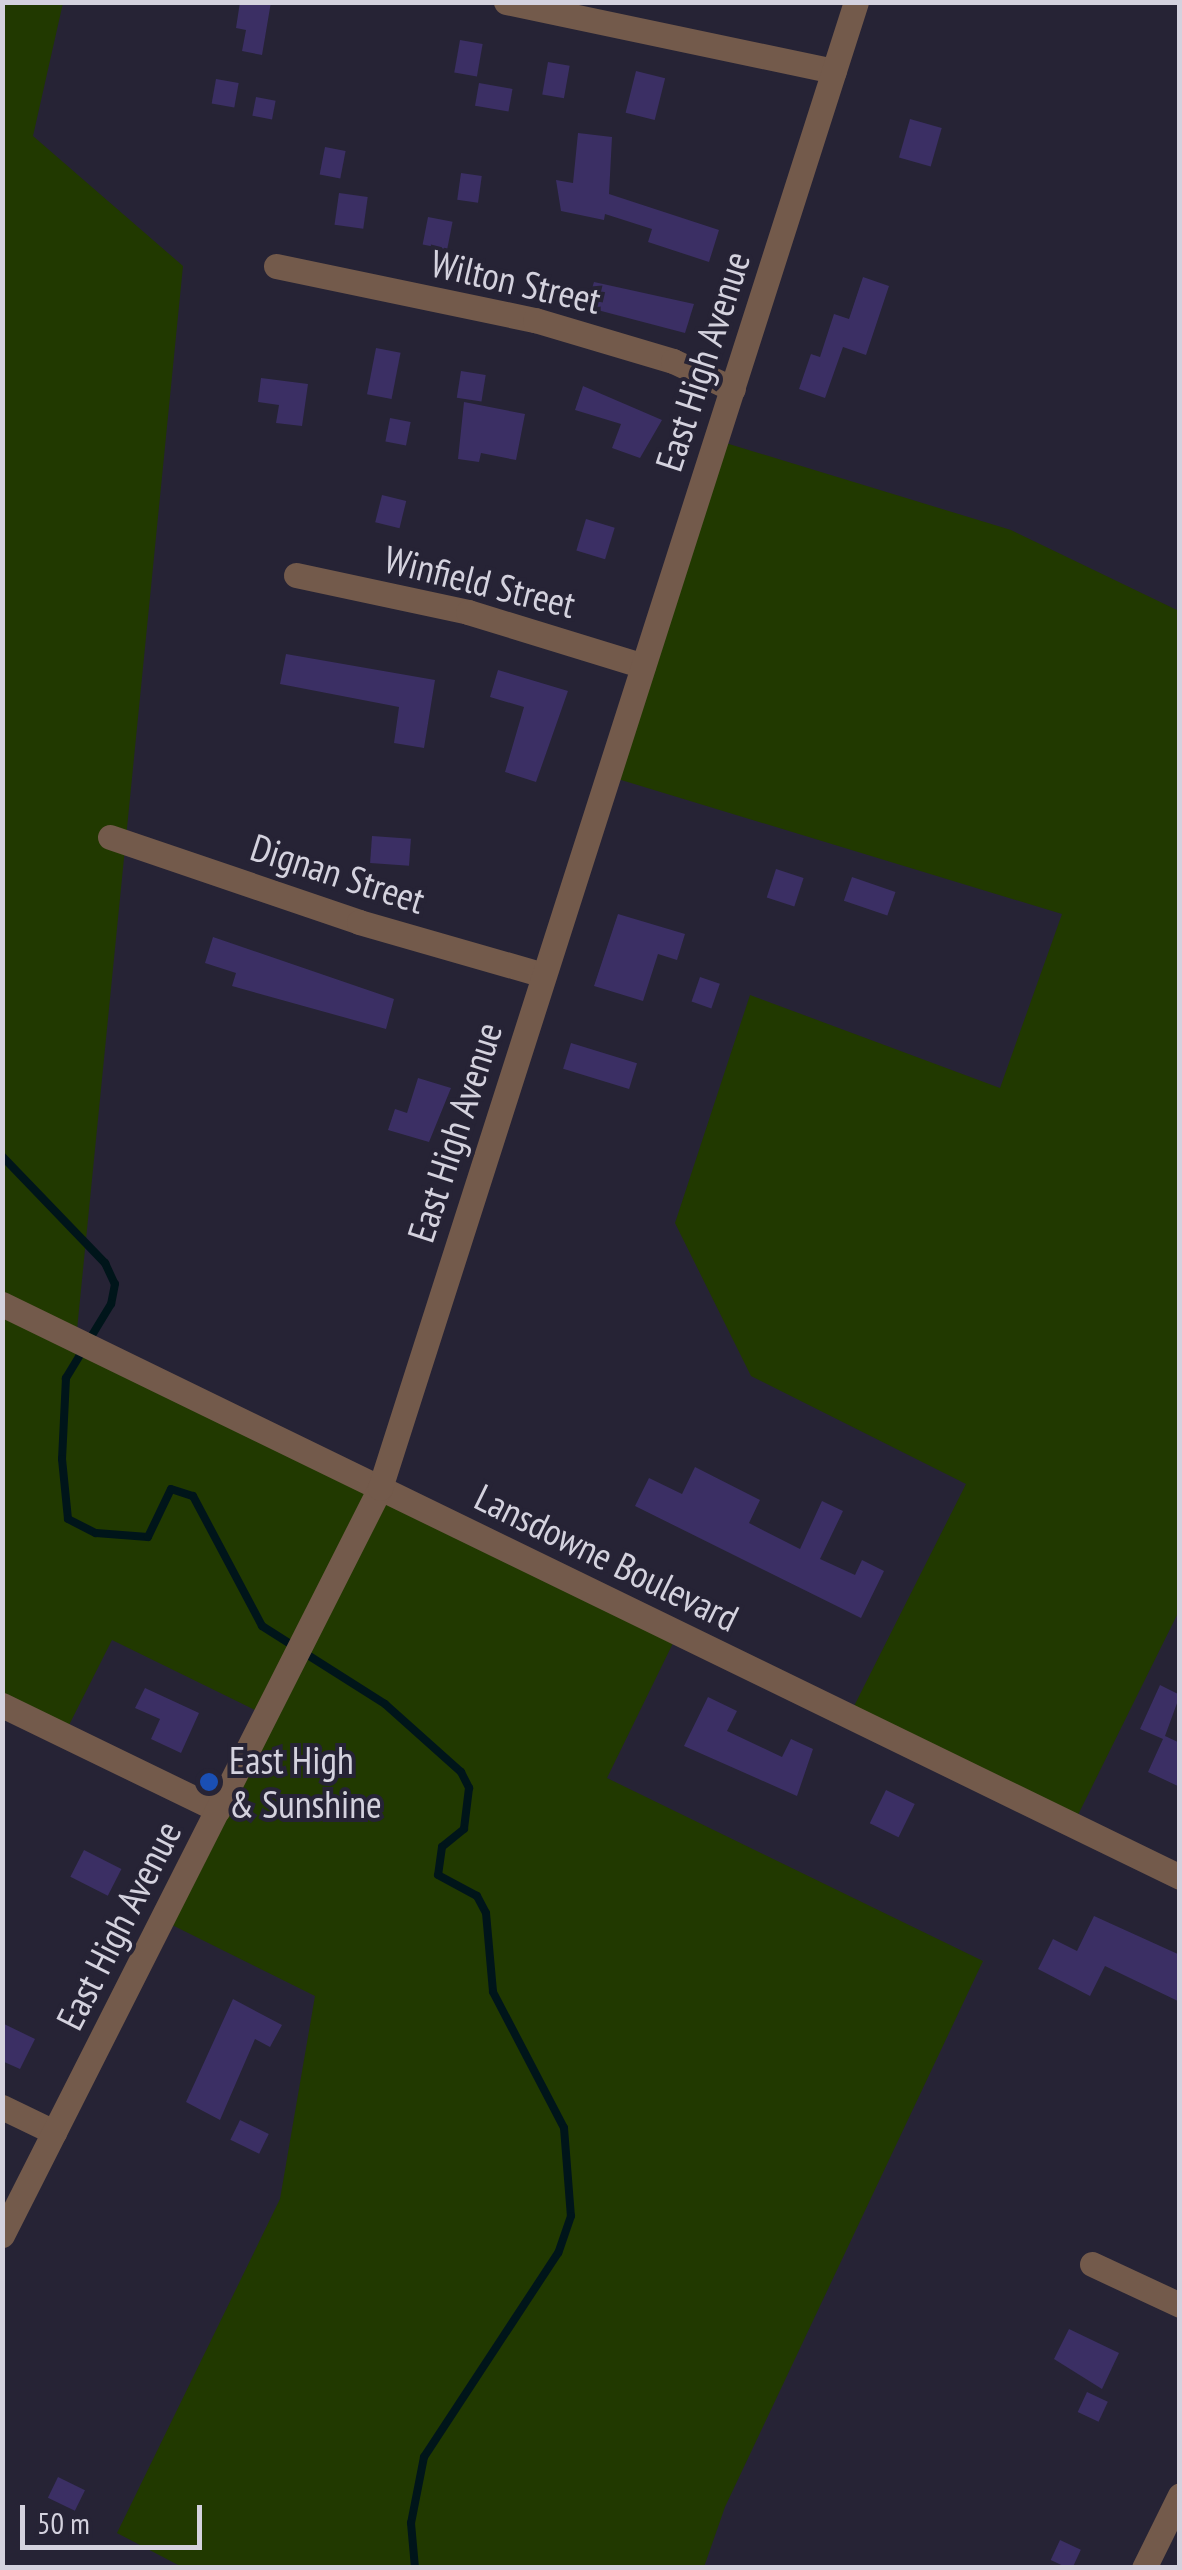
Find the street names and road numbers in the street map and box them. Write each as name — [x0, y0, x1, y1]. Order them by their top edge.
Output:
street label: Wilton Street — [427, 239, 605, 323]
street label: East High Avenue — [645, 245, 759, 477]
street label: Winfield Street — [380, 535, 580, 627]
street label: Dignan Street — [245, 824, 431, 922]
street label: East High Avenue — [397, 1016, 511, 1248]
street label: Lansdowne Boulevard — [468, 1474, 746, 1640]
street label: East High Avenue — [46, 1813, 190, 2037]

